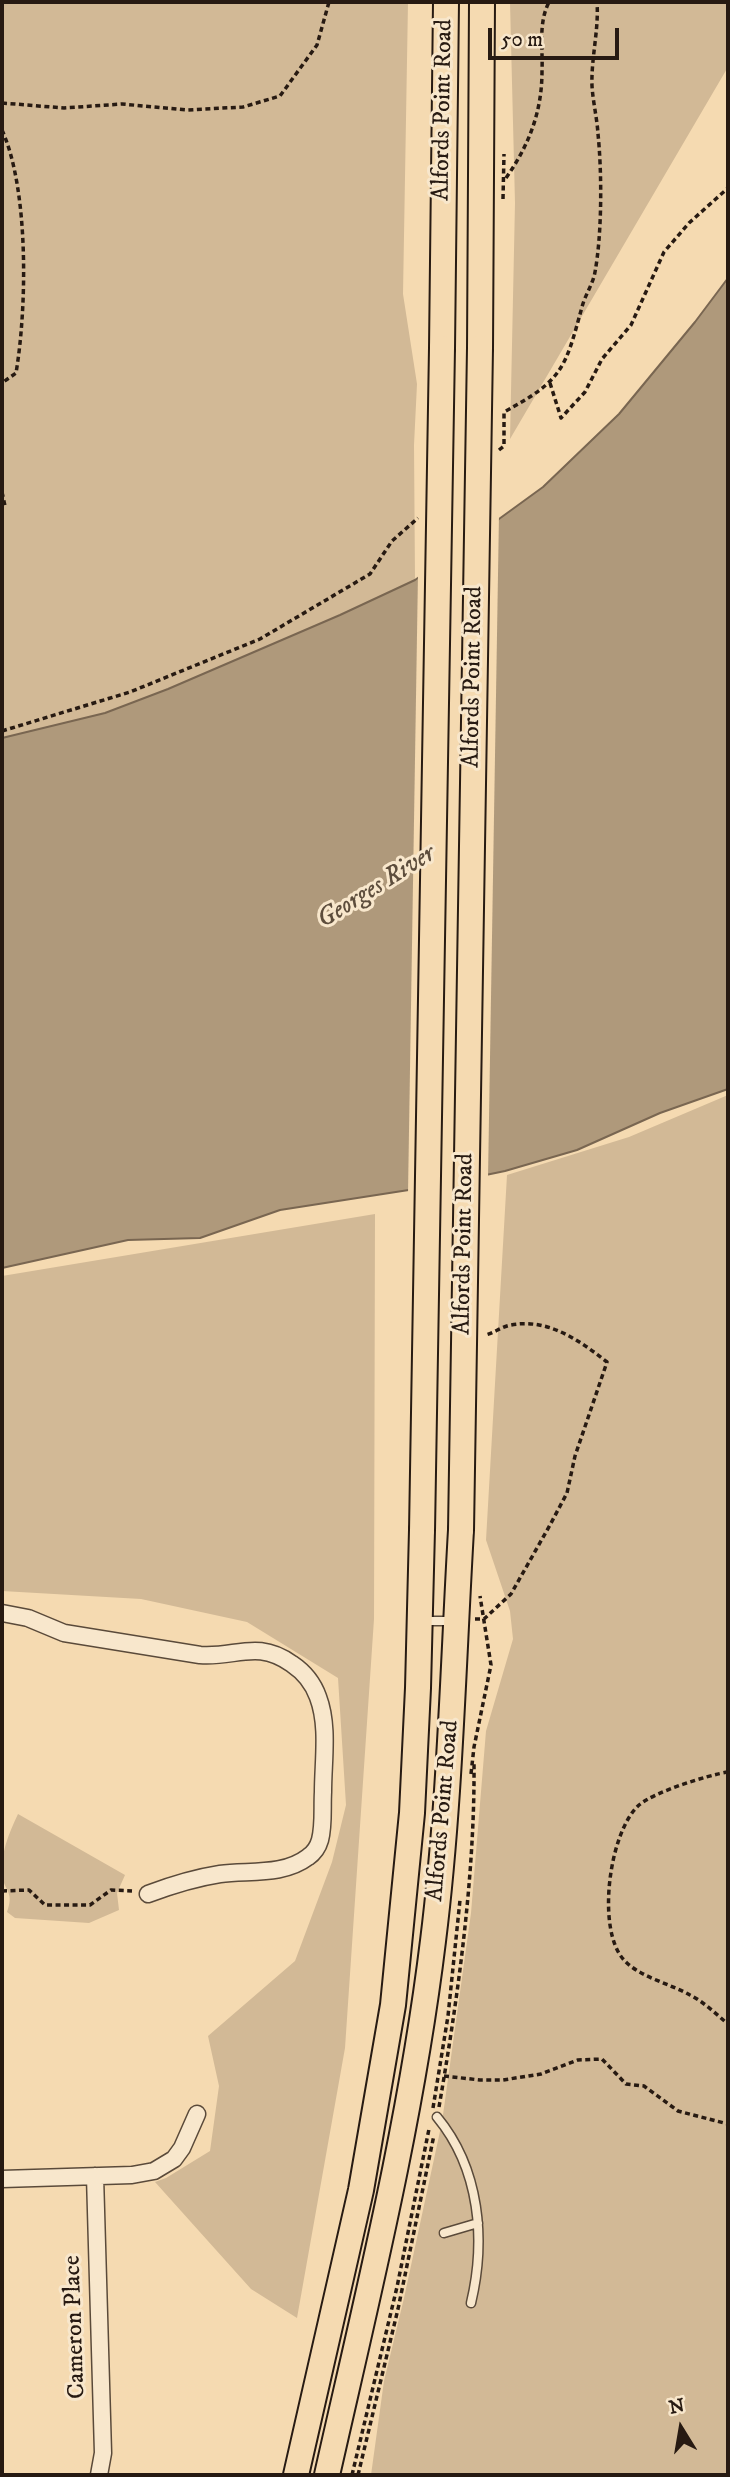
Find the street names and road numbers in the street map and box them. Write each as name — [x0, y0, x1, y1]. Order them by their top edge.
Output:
street label: Alfords Point Road — [428, 19, 460, 201]
street label: Alfords Point Road — [458, 586, 490, 768]
street label: Alfords Point Road — [449, 1153, 481, 1335]
street label: Alfords Point Road — [422, 1719, 466, 1903]
street label: Cameron Place — [59, 2255, 93, 2399]

